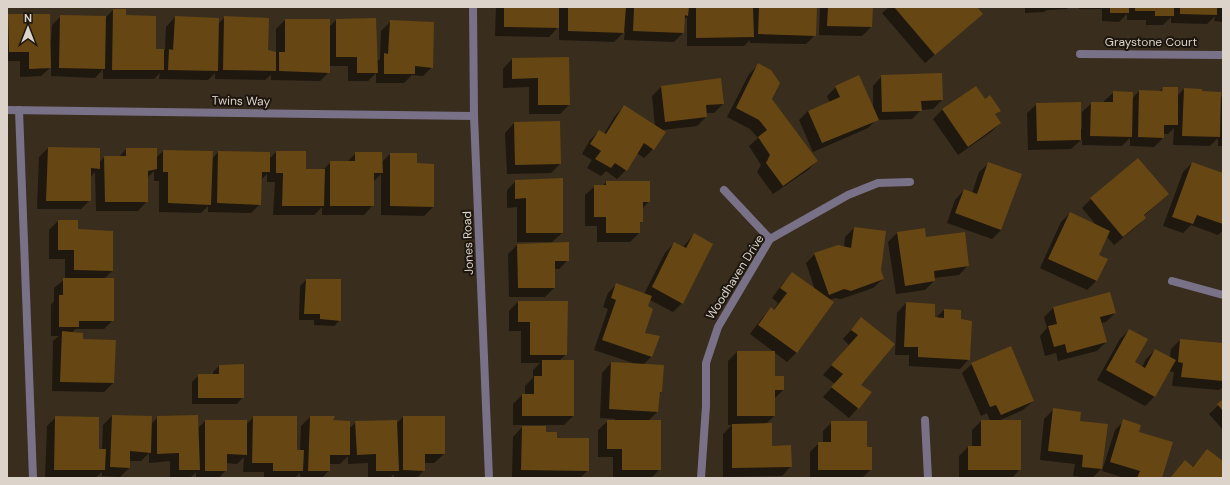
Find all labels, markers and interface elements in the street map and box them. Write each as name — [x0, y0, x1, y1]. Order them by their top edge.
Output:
north arrow — [8, 8, 48, 48]
text: N — [24, 11, 32, 25]
street label: Graystone Court — [1105, 34, 1197, 50]
street label: Twins Way — [212, 92, 271, 110]
street label: Jones Road — [459, 211, 477, 275]
street label: Woodhaven Drive — [702, 231, 768, 322]

